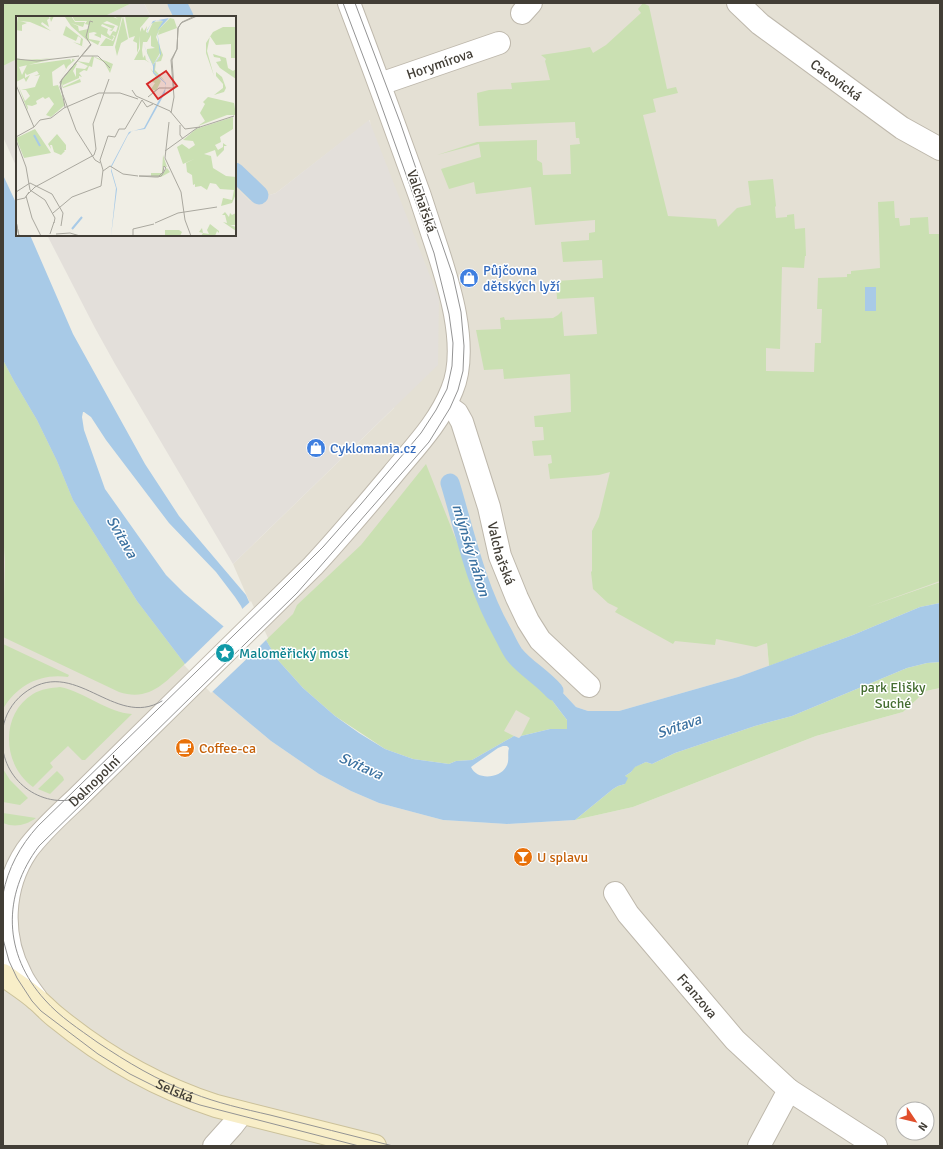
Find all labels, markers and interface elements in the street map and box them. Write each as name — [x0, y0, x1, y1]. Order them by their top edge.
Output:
inset map — [16, 16, 236, 236]
street label: Horymírova — [404, 45, 475, 83]
street label: Cacovická — [807, 56, 865, 105]
street label: Valchařská — [403, 168, 440, 235]
place label: Půjčovna dětských lyží — [483, 262, 560, 295]
shop icon: Půjčovna dětských lyží — [458, 267, 480, 289]
shop icon: Cyklomania.cz — [305, 437, 327, 459]
place label: Cyklomania.cz — [330, 440, 416, 457]
water label: mlýnský náhon — [448, 502, 494, 599]
water label: Svitava — [103, 513, 141, 562]
street label: Valchařská — [484, 520, 519, 588]
place icon: Maloměřický most — [214, 642, 236, 664]
place label: Maloměřický most — [239, 645, 349, 662]
park label: park Elišky Suché — [860, 679, 926, 712]
water label: Svitava — [654, 710, 704, 742]
cafe icon: Coffee-ca — [174, 737, 196, 759]
place label: Coffee-ca — [199, 740, 256, 757]
water label: Svitava — [336, 748, 386, 784]
street label: Dolnopolní — [65, 752, 124, 811]
bar icon: U splavu — [512, 846, 534, 868]
place label: U splavu — [537, 849, 588, 866]
street label: Franzova — [673, 970, 721, 1022]
street label: Selská — [153, 1075, 196, 1106]
north arrow — [895, 1101, 935, 1141]
text: N — [915, 1120, 930, 1133]

